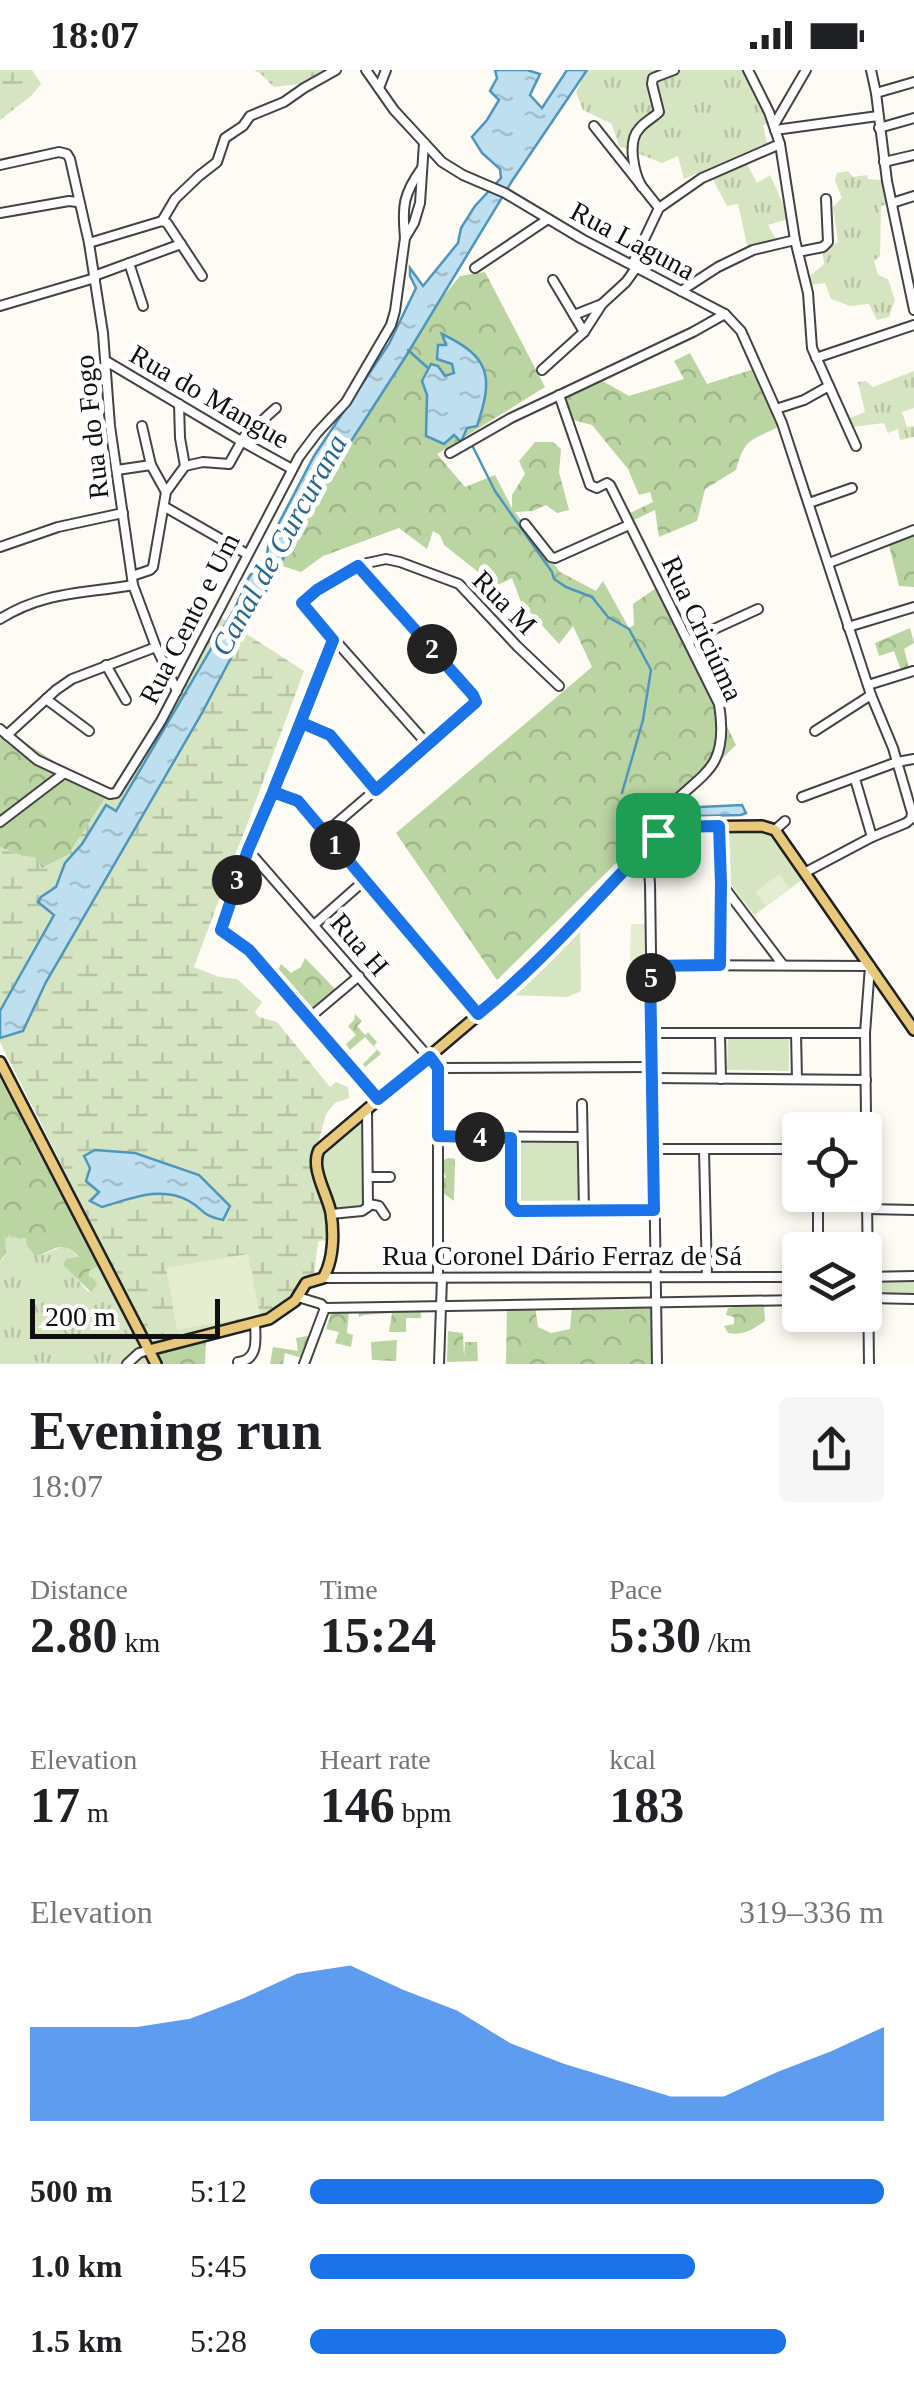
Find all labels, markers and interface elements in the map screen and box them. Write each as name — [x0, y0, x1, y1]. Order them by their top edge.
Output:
text: 18:07 — [50, 14, 139, 56]
street label: Rua Laguna — [565, 195, 701, 286]
street label: Rua do Mangue — [125, 338, 295, 455]
street label: Rua do Fogo — [69, 353, 114, 501]
water label: Canal de Curcurana — [204, 429, 353, 661]
street label: Rua Cento e Um — [133, 528, 246, 709]
street label: Rua Criciúma — [655, 551, 750, 706]
street label: Rua M — [466, 564, 543, 641]
pin: 2 — [407, 624, 457, 674]
text: 2 — [425, 633, 439, 664]
pin — [616, 793, 701, 878]
icon: arrive — [631, 808, 686, 863]
pin: 1 — [310, 820, 360, 870]
text: 1 — [328, 829, 342, 860]
pin: 3 — [212, 855, 262, 905]
text: 3 — [230, 864, 244, 895]
street label: Rua H — [324, 907, 395, 982]
pin: 5 — [626, 953, 676, 1003]
text: 5 — [644, 962, 658, 993]
pin: 4 — [455, 1112, 505, 1162]
map controls — [782, 1112, 882, 1332]
button: locate — [782, 1112, 882, 1212]
text: 4 — [473, 1121, 487, 1152]
button: layers — [782, 1232, 882, 1332]
street label: Rua Coronel Dário Ferraz de Sá — [382, 1240, 743, 1271]
scale bar — [30, 1294, 220, 1338]
text: 200 m — [45, 1301, 116, 1332]
button: share — [779, 1397, 884, 1502]
text: Evening run — [30, 1400, 322, 1461]
text: 18:07 — [30, 1468, 103, 1504]
text: Distance — [30, 1574, 128, 1605]
text: Time — [320, 1574, 378, 1605]
text: Pace — [609, 1574, 662, 1605]
text: 2.80 — [30, 1607, 118, 1663]
text: 15:24 — [320, 1607, 436, 1663]
text: 5:30 — [609, 1607, 701, 1663]
text: km — [118, 1627, 160, 1658]
text: /km — [701, 1627, 752, 1658]
text: Elevation — [30, 1744, 137, 1775]
text: Heart rate — [320, 1744, 431, 1775]
text: kcal — [609, 1744, 656, 1775]
text: 17 — [30, 1777, 80, 1833]
text: 146 — [320, 1777, 395, 1833]
text: 183 — [609, 1777, 684, 1833]
text: m — [80, 1797, 109, 1828]
text: bpm — [395, 1797, 451, 1828]
text: Elevation — [30, 1894, 153, 1930]
text: 319–336 m — [739, 1894, 884, 1930]
text: 500 m — [30, 2173, 113, 2209]
text: 5:12 — [190, 2173, 247, 2209]
text: 1.0 km — [30, 2248, 122, 2284]
text: 5:45 — [190, 2248, 247, 2284]
text: 1.5 km — [30, 2323, 122, 2359]
text: 5:28 — [190, 2323, 247, 2359]

